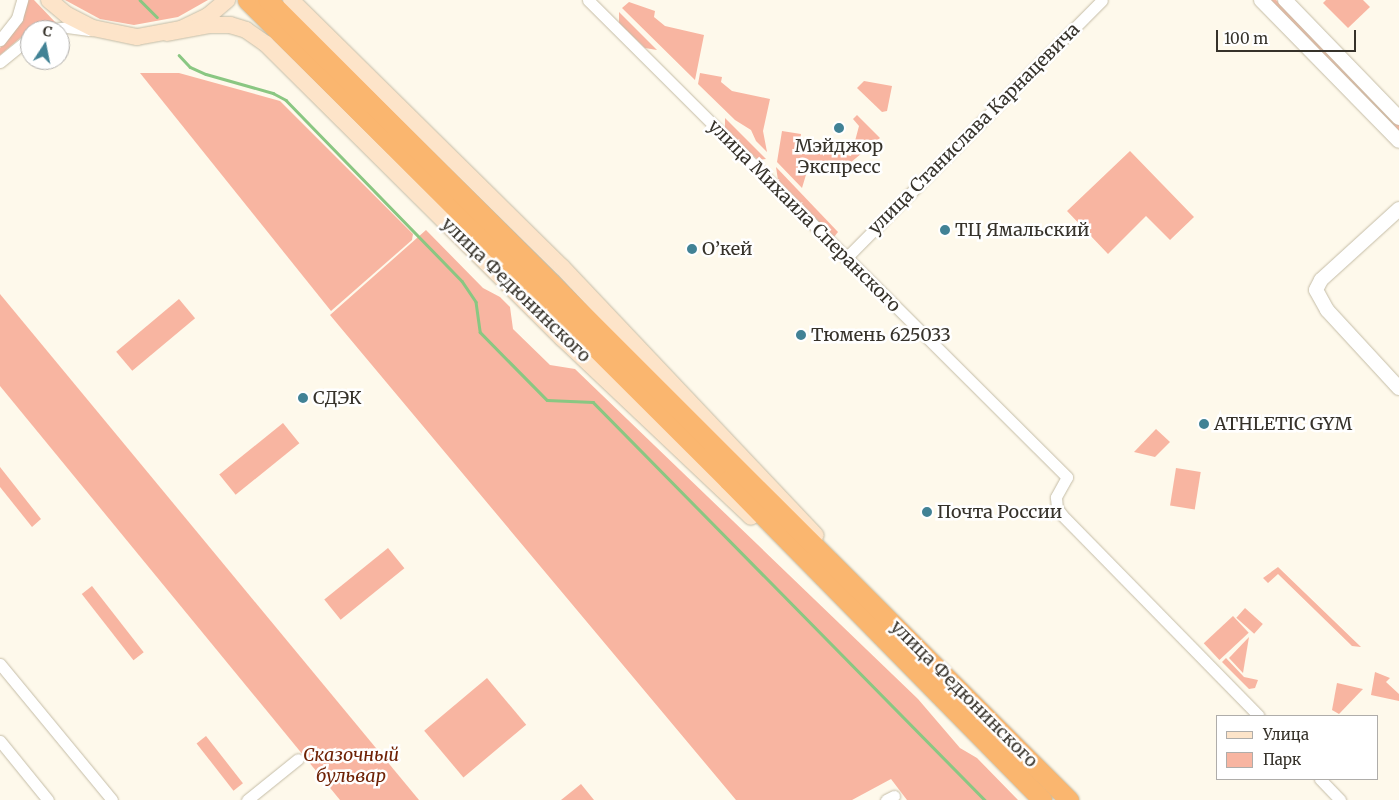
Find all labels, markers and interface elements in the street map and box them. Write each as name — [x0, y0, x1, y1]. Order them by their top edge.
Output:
street label: улица Станислава Карнацевича — [864, 19, 1084, 239]
north arrow — [20, 20, 70, 70]
scale bar — [1219, 20, 1359, 52]
text: С — [41, 22, 54, 41]
text: 100 m — [1224, 29, 1268, 48]
street label: улица Михаила Сперанского — [703, 115, 905, 317]
marker: Мэйджор Экспресс — [833, 122, 845, 134]
place label: Мэйджор Экспресс — [795, 136, 883, 178]
street label: улица Федюнинского — [437, 213, 595, 367]
place label: ТЦ Ямальский — [955, 219, 1090, 241]
marker: ТЦ Ямальский — [939, 224, 951, 236]
place label: О’кей — [702, 238, 753, 260]
marker: О’кей — [686, 243, 698, 255]
place label: Тюмень 625033 — [811, 324, 951, 346]
marker: Тюмень 625033 — [795, 329, 807, 341]
place label: СДЭК — [313, 387, 362, 409]
marker: СДЭК — [297, 392, 309, 404]
place label: ATHLETIC GYM — [1214, 413, 1352, 435]
marker: ATHLETIC GYM — [1198, 418, 1210, 430]
place label: Почта России — [937, 501, 1062, 523]
marker: Почта России — [921, 506, 933, 518]
street label: улица Федюнинского — [886, 616, 1042, 772]
legend — [1216, 715, 1379, 780]
text: Улица — [1263, 725, 1309, 744]
park label: Сказочный бульвар — [303, 745, 399, 788]
text: Парк — [1263, 750, 1301, 769]

